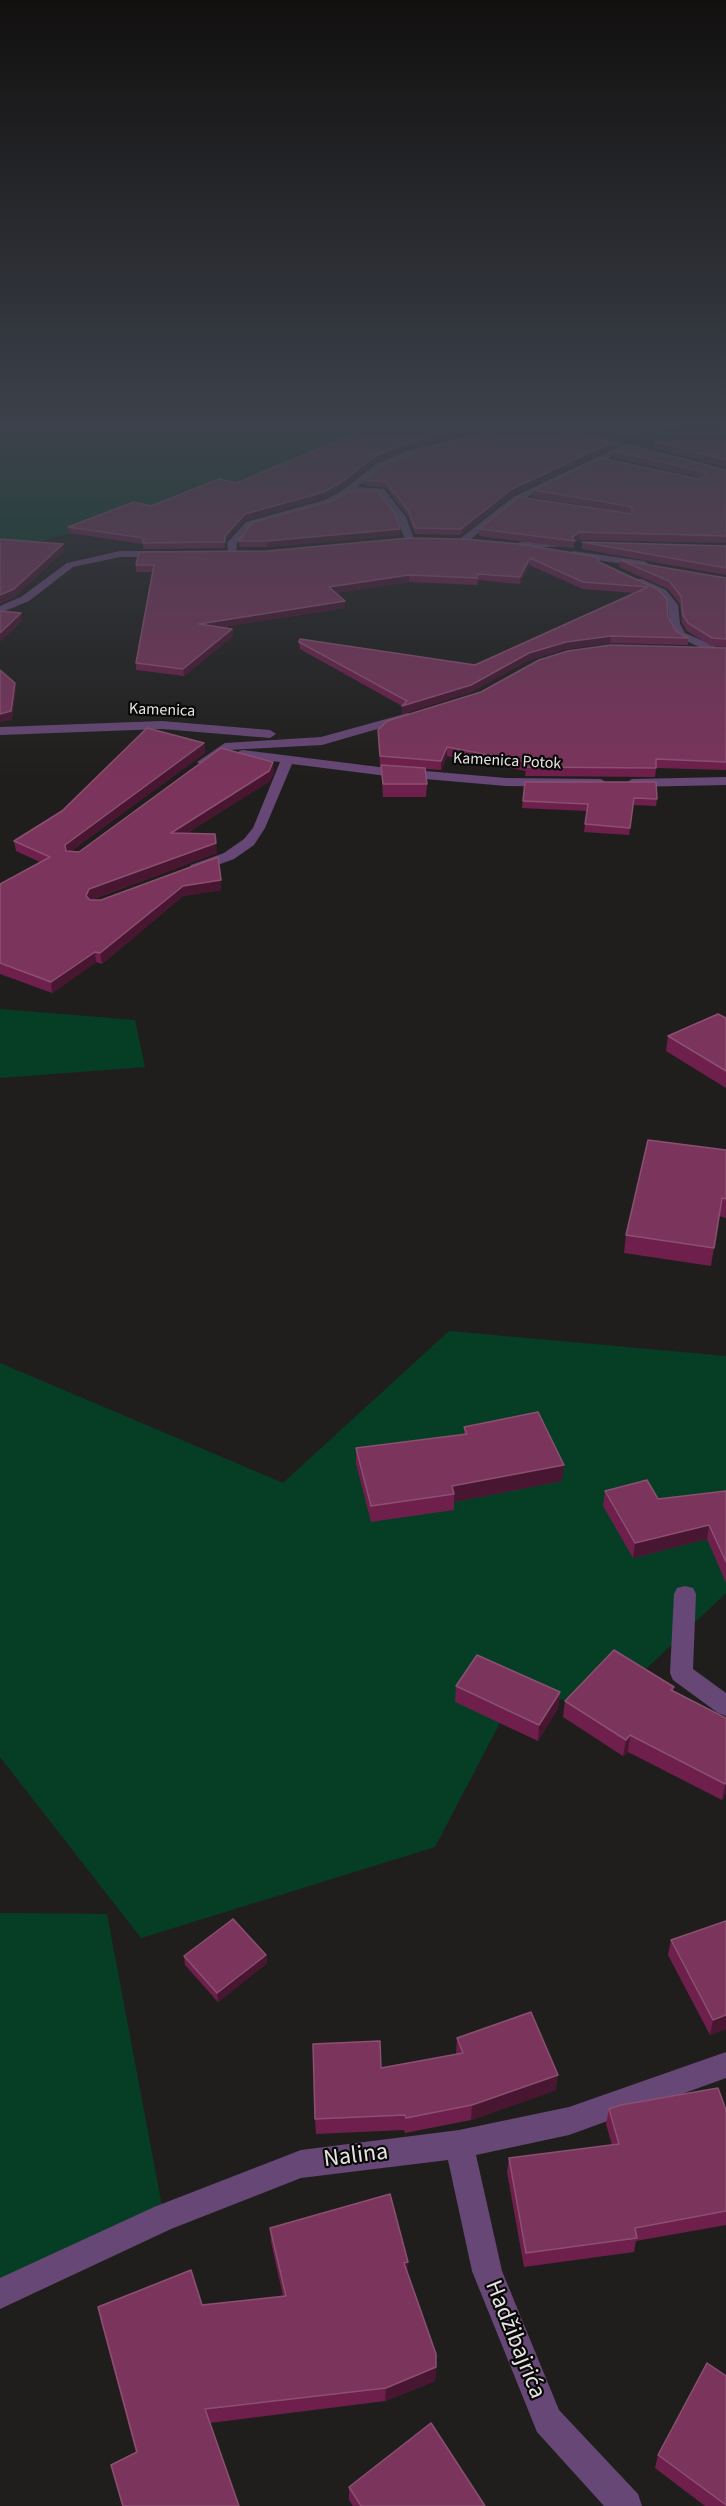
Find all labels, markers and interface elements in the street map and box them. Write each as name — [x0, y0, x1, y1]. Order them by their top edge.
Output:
street label: Kamenica — [128, 700, 196, 722]
street label: Kamenica Potok — [452, 750, 562, 774]
street label: Nalina — [322, 2139, 390, 2175]
street label: Hadžibajrića — [477, 2277, 551, 2403]

